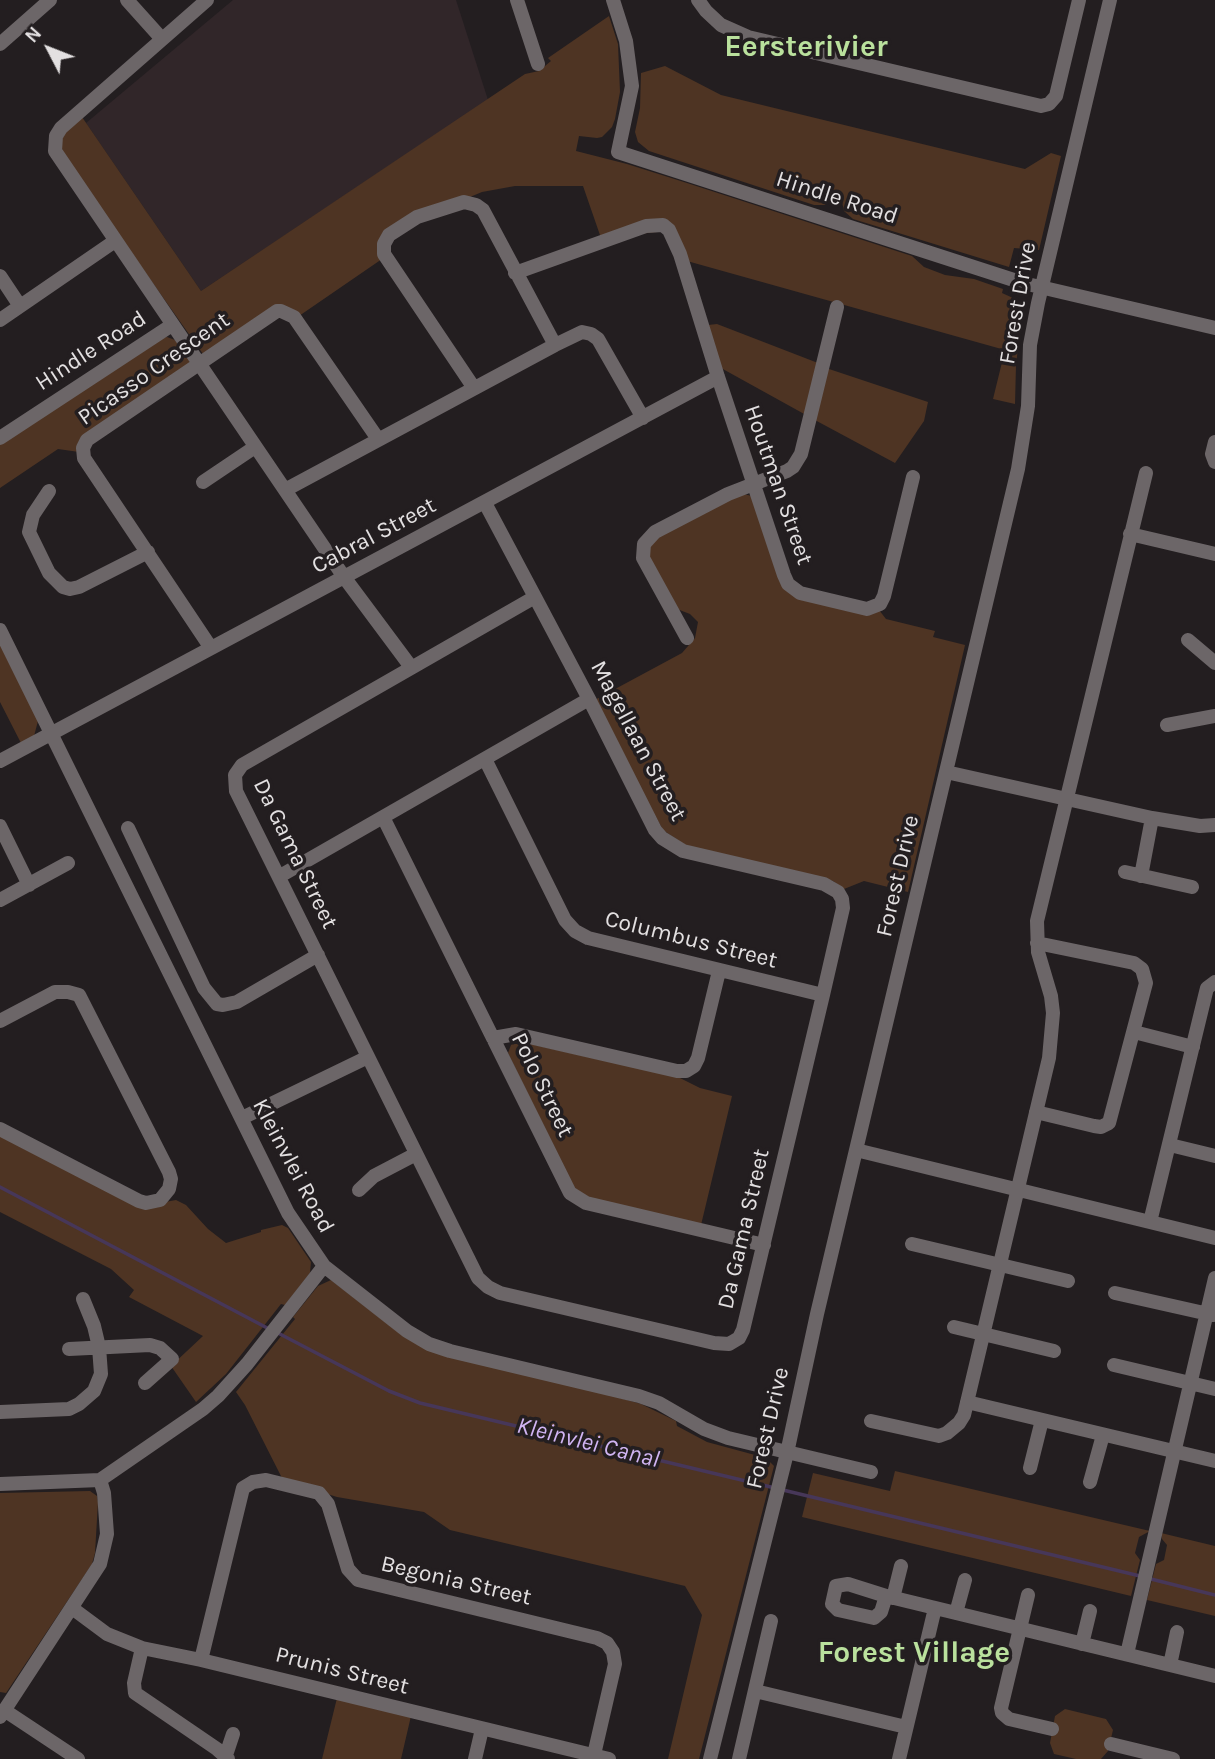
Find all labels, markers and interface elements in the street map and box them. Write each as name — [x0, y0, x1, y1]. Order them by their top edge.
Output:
north arrow — [14, 14, 84, 84]
text: N — [21, 23, 46, 47]
district label: Eersterivier — [724, 29, 888, 65]
street label: Hindle Road — [773, 165, 901, 231]
street label: Forest Drive — [994, 240, 1042, 366]
street label: Hindle Road — [30, 305, 152, 397]
street label: Picasso Crescent — [73, 306, 235, 432]
street label: Houtman Street — [738, 401, 818, 569]
street label: Cabral Street — [307, 492, 441, 580]
street label: Magellaan Street — [584, 656, 692, 826]
street label: Da Gama Street — [247, 774, 343, 934]
street label: Forest Drive — [871, 812, 925, 940]
street label: Columbus Street — [602, 905, 780, 975]
street label: Polo Street — [505, 1028, 579, 1142]
street label: Kleinvlei Road — [246, 1094, 340, 1238]
street label: Da Gama Street — [712, 1146, 776, 1312]
street label: Forest Drive — [741, 1364, 795, 1492]
water label: Kleinvlei Canal — [514, 1411, 662, 1475]
street label: Begonia Street — [378, 1550, 534, 1612]
district label: Forest Village — [818, 1635, 1010, 1671]
street label: Prunis Street — [272, 1641, 412, 1701]

